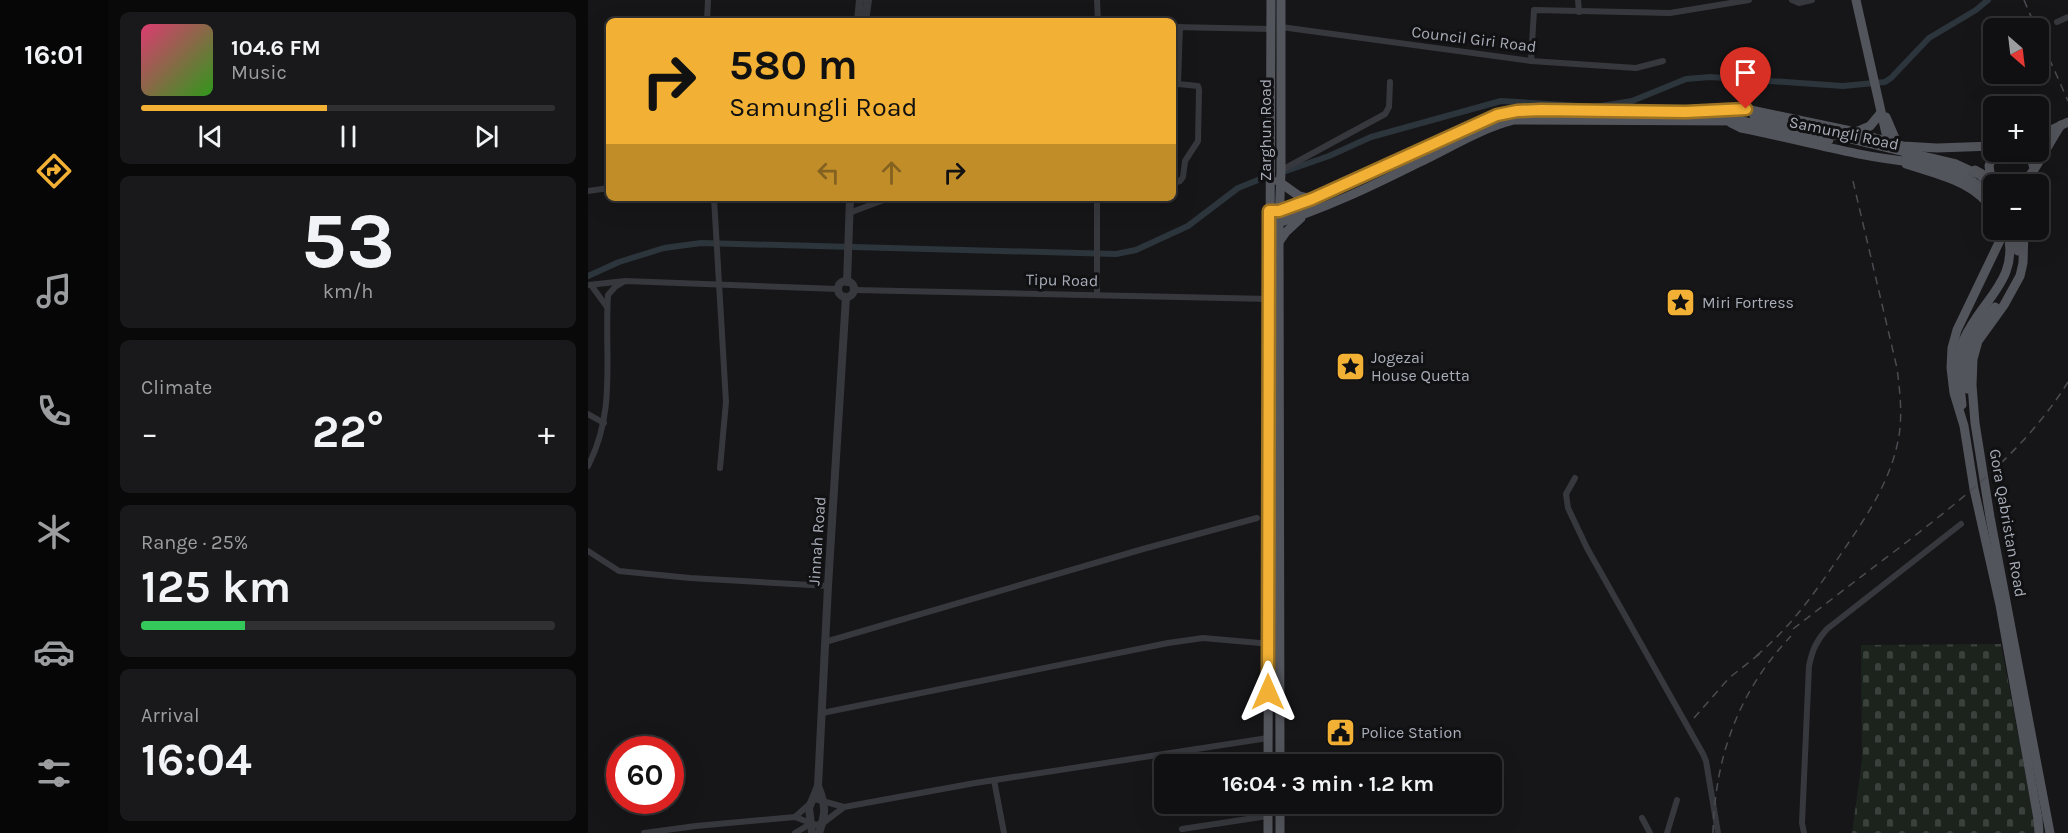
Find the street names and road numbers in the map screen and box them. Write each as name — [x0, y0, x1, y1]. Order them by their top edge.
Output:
street label: Council Giri Road — [1411, 22, 1537, 56]
street label: Zarghun Road — [1256, 79, 1275, 181]
street label: Samungli Road — [1787, 112, 1901, 154]
street label: Tipu Road — [1026, 270, 1098, 290]
street label: Gora Qabristan Road — [1986, 447, 2030, 599]
street label: Jinnah Road — [804, 496, 830, 586]

